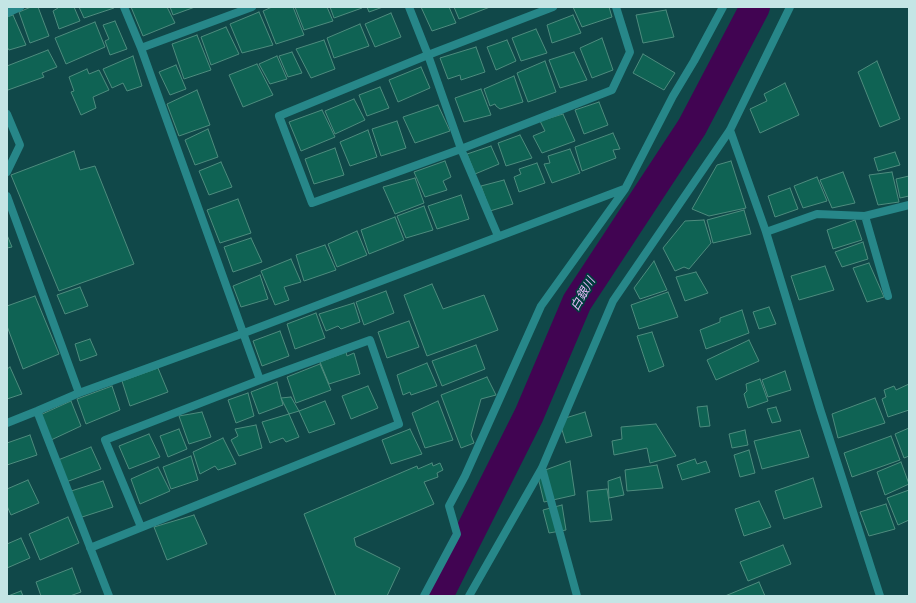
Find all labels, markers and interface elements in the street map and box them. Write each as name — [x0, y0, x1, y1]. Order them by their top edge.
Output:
water label: 白銀川 — [568, 275, 598, 313]

